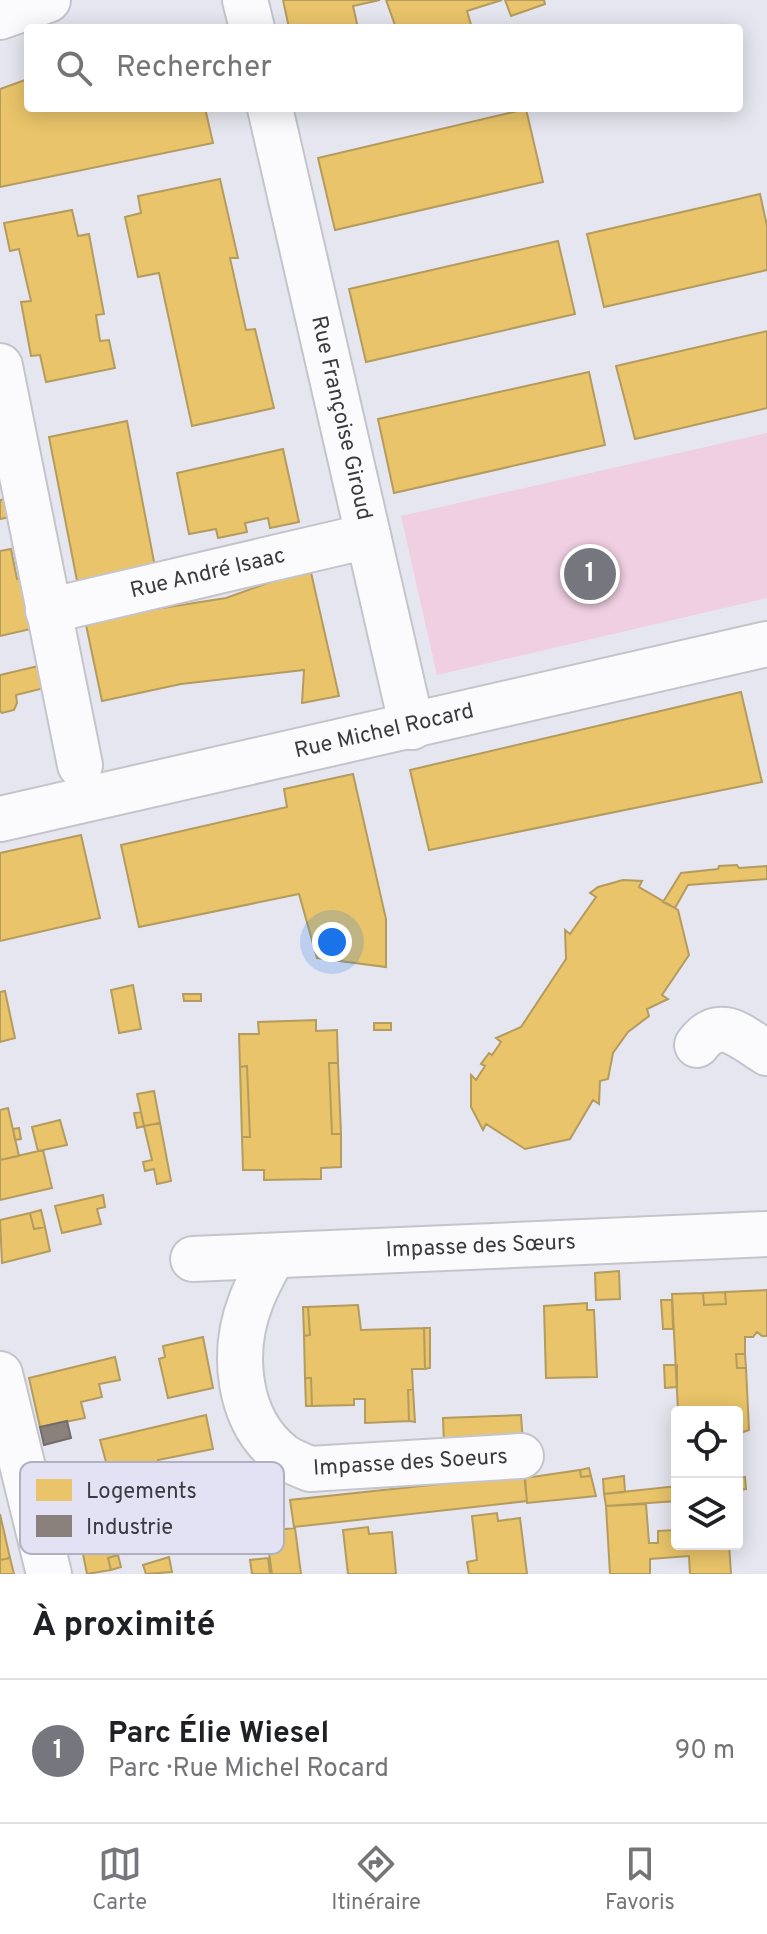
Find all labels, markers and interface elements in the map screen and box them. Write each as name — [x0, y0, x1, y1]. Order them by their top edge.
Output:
search box — [24, 24, 743, 112]
icon: search — [52, 46, 96, 90]
text: Rechercher — [116, 50, 272, 87]
street label: Rue Françoise Giroud — [305, 313, 378, 523]
street label: Rue André Isaac — [128, 542, 288, 605]
pin: 1 — [564, 544, 616, 604]
street label: Rue Michel Rocard — [292, 698, 476, 765]
your location — [312, 922, 352, 962]
street label: Impasse des Sœurs — [385, 1229, 576, 1264]
map controls — [671, 1406, 743, 1550]
button: locate — [671, 1406, 743, 1478]
street label: Impasse des Soeurs — [312, 1443, 509, 1482]
legend — [20, 1462, 284, 1554]
button: layers — [671, 1478, 743, 1550]
text: Logements — [86, 1479, 197, 1506]
text: Industrie — [86, 1515, 173, 1542]
text: À proximité — [32, 1605, 215, 1648]
text: Parc Élie Wiesel — [108, 1716, 329, 1753]
text: 1 — [53, 1735, 63, 1768]
text: 90 m — [675, 1735, 735, 1768]
text: Parc · Rue Michel Rocard — [108, 1753, 389, 1786]
tab: Carte — [92, 1842, 147, 1917]
tab: Itinéraire — [331, 1842, 421, 1917]
tab: Favoris — [605, 1842, 675, 1917]

